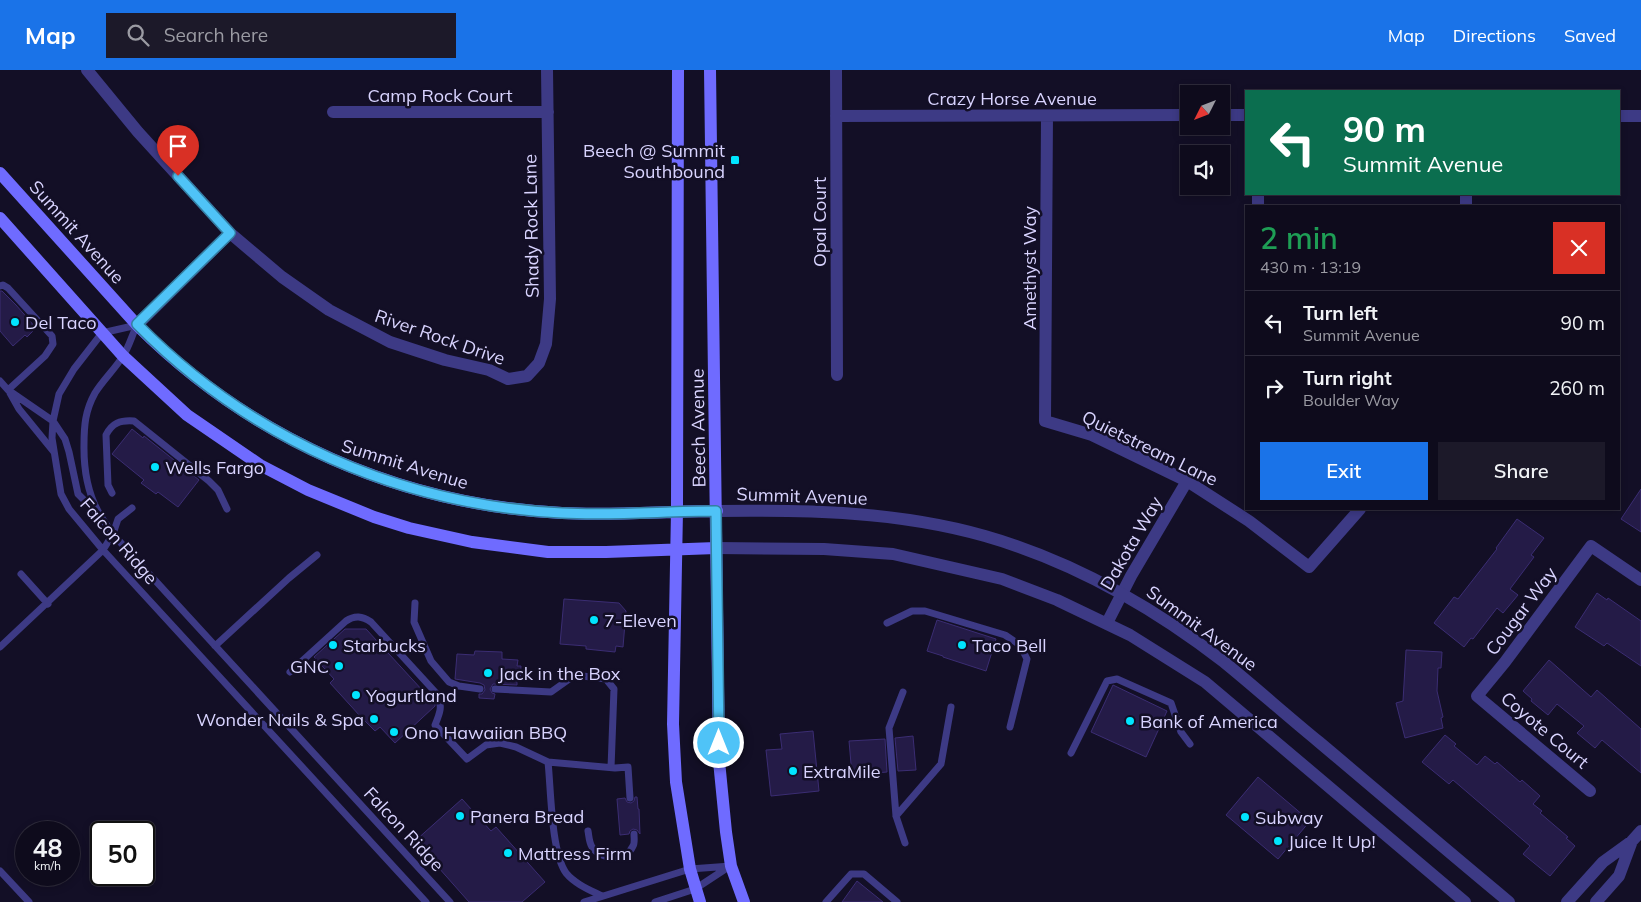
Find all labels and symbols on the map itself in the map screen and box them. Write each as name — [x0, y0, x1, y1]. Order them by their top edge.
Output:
street label: Camp Rock Court — [367, 84, 513, 107]
north arrow — [1180, 85, 1230, 135]
street label: Crazy Horse Avenue — [927, 87, 1097, 110]
pin — [157, 125, 199, 176]
place label: Beech @ Summit Southbound — [583, 139, 725, 183]
street label: Shady Rock Lane — [518, 154, 544, 298]
marker: Beech @ Summit Southbound — [729, 154, 741, 166]
street label: Summit Avenue — [25, 176, 129, 288]
street label: Opal Court — [808, 177, 831, 267]
street label: Amethyst Way — [1018, 206, 1041, 330]
street label: River Rock Drive — [372, 304, 508, 370]
place label: Del Taco — [25, 311, 97, 334]
marker: Del Taco — [9, 316, 21, 328]
street label: Beech Avenue — [685, 368, 711, 488]
street label: Quietstream Lane — [1078, 405, 1222, 491]
street label: Summit Avenue — [339, 434, 471, 494]
place label: Wells Fargo — [165, 456, 264, 479]
marker: Wells Fargo — [149, 461, 161, 473]
street label: Summit Avenue — [736, 482, 868, 510]
street label: Dakota Way — [1095, 492, 1167, 594]
street label: Falcon Ridge — [75, 493, 163, 589]
street label: Cougar Way — [1480, 562, 1562, 660]
street label: Summit Avenue — [1142, 580, 1262, 676]
place label: 7-Eleven — [604, 609, 677, 632]
marker: 7-Eleven — [588, 614, 600, 626]
place label: Starbucks — [343, 634, 426, 657]
place label: Taco Bell — [972, 634, 1047, 657]
marker: Starbucks — [327, 639, 339, 651]
marker: Taco Bell — [956, 639, 968, 651]
place label: GNC — [290, 655, 329, 678]
marker: GNC — [333, 660, 345, 672]
place label: Jack in the Box — [498, 662, 621, 685]
marker: Jack in the Box — [482, 667, 494, 679]
place label: Yogurtland — [365, 684, 457, 707]
street label: Coyote Court — [1496, 687, 1594, 773]
marker: Yogurtland — [350, 689, 362, 701]
place label: Wonder Nails & Spa — [196, 708, 364, 731]
place label: Bank of America — [1140, 710, 1278, 733]
marker: Wonder Nails & Spa — [368, 713, 380, 725]
marker: Bank of America — [1124, 715, 1136, 727]
position arrow — [692, 716, 744, 768]
place label: Ono Hawaiian BBQ — [404, 721, 567, 744]
marker: Ono Hawaiian BBQ — [388, 726, 400, 738]
place label: ExtraMile — [803, 760, 881, 783]
marker: ExtraMile — [787, 765, 799, 777]
street label: Falcon Ridge — [359, 782, 449, 876]
place label: Panera Bread — [470, 805, 584, 828]
place label: Subway — [1255, 806, 1323, 829]
marker: Panera Bread — [454, 810, 466, 822]
marker: Subway — [1239, 811, 1251, 823]
speed limit sign: 50 — [90, 821, 155, 886]
place label: Juice It Up! — [1288, 830, 1376, 853]
marker: Juice It Up! — [1272, 835, 1284, 847]
place label: Mattress Firm — [518, 842, 632, 865]
marker: Mattress Firm — [502, 847, 514, 859]

